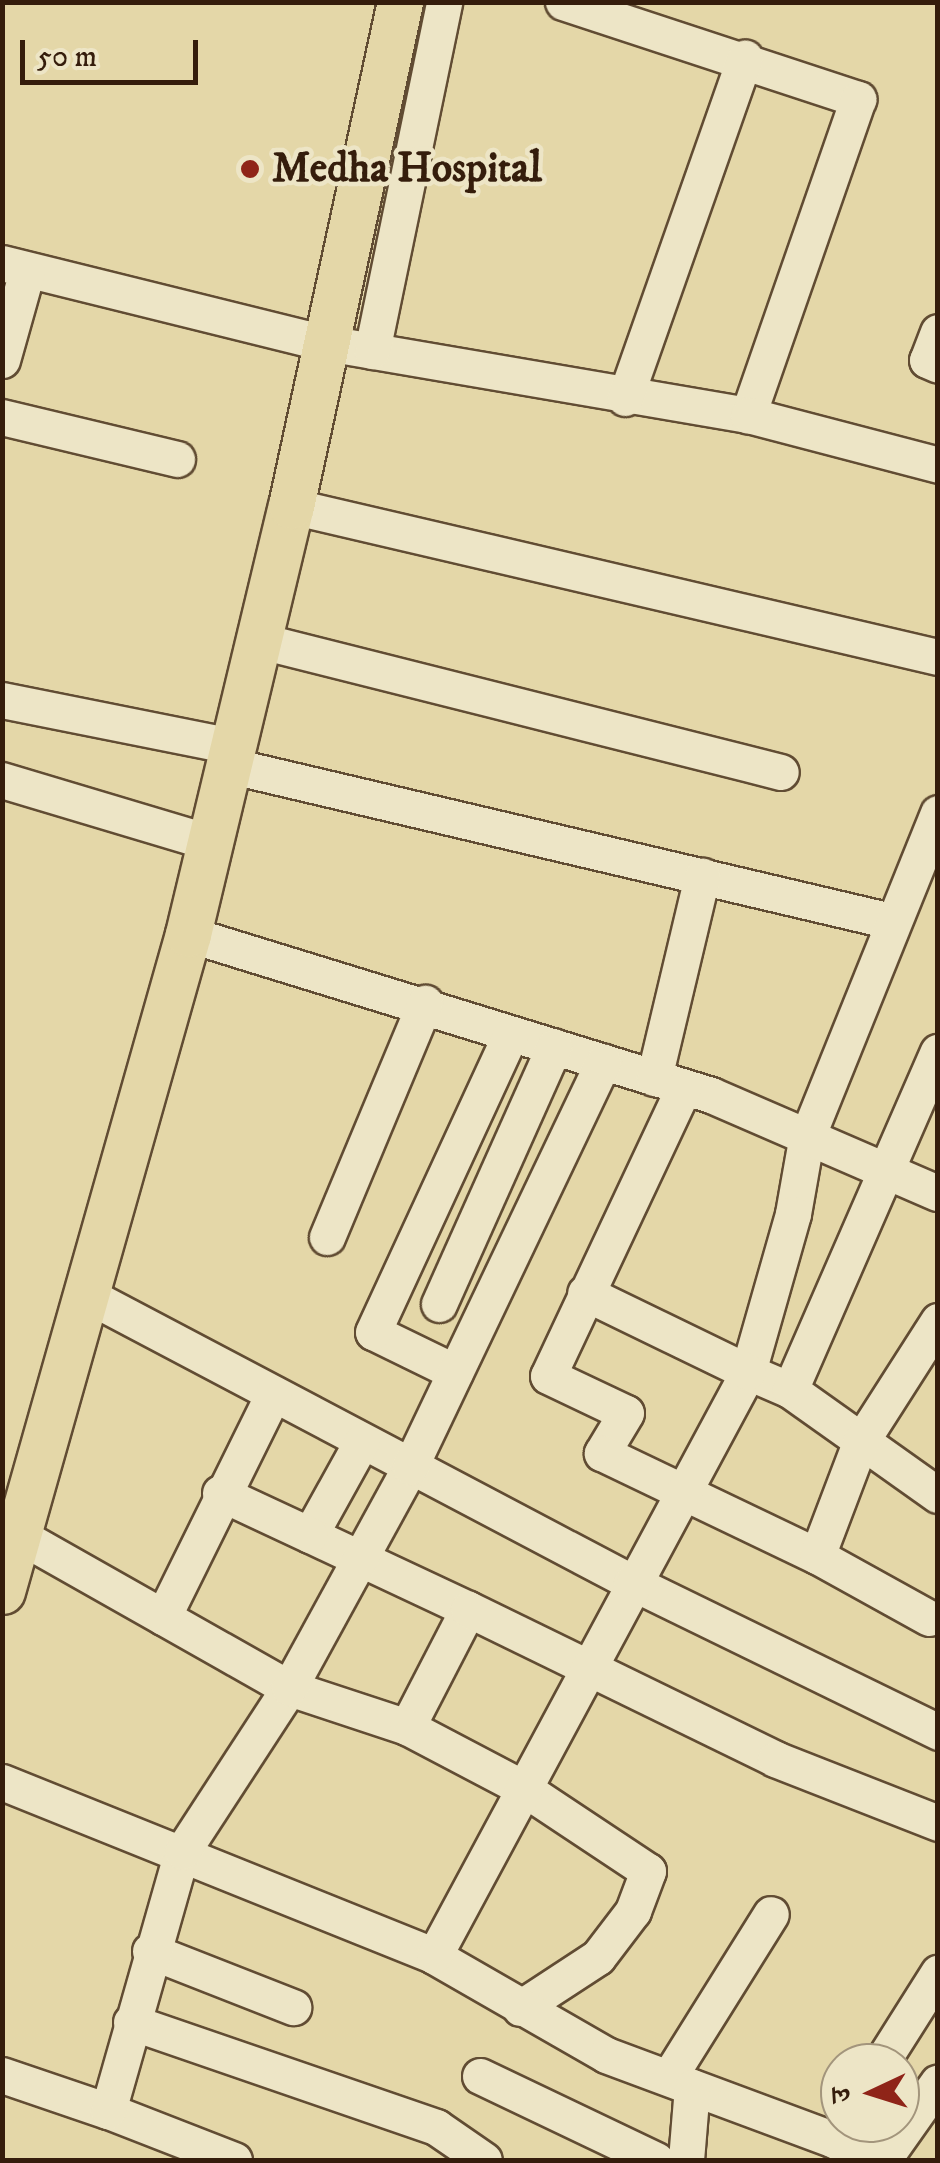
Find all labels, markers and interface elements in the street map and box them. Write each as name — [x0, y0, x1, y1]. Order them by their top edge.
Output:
scale bar — [25, 20, 202, 82]
text: 50 m — [37, 39, 97, 76]
place label: Medha Hospital — [272, 144, 542, 194]
marker: Medha Hospital — [237, 156, 263, 182]
north arrow — [820, 2043, 920, 2143]
text: उ — [824, 2087, 860, 2103]

